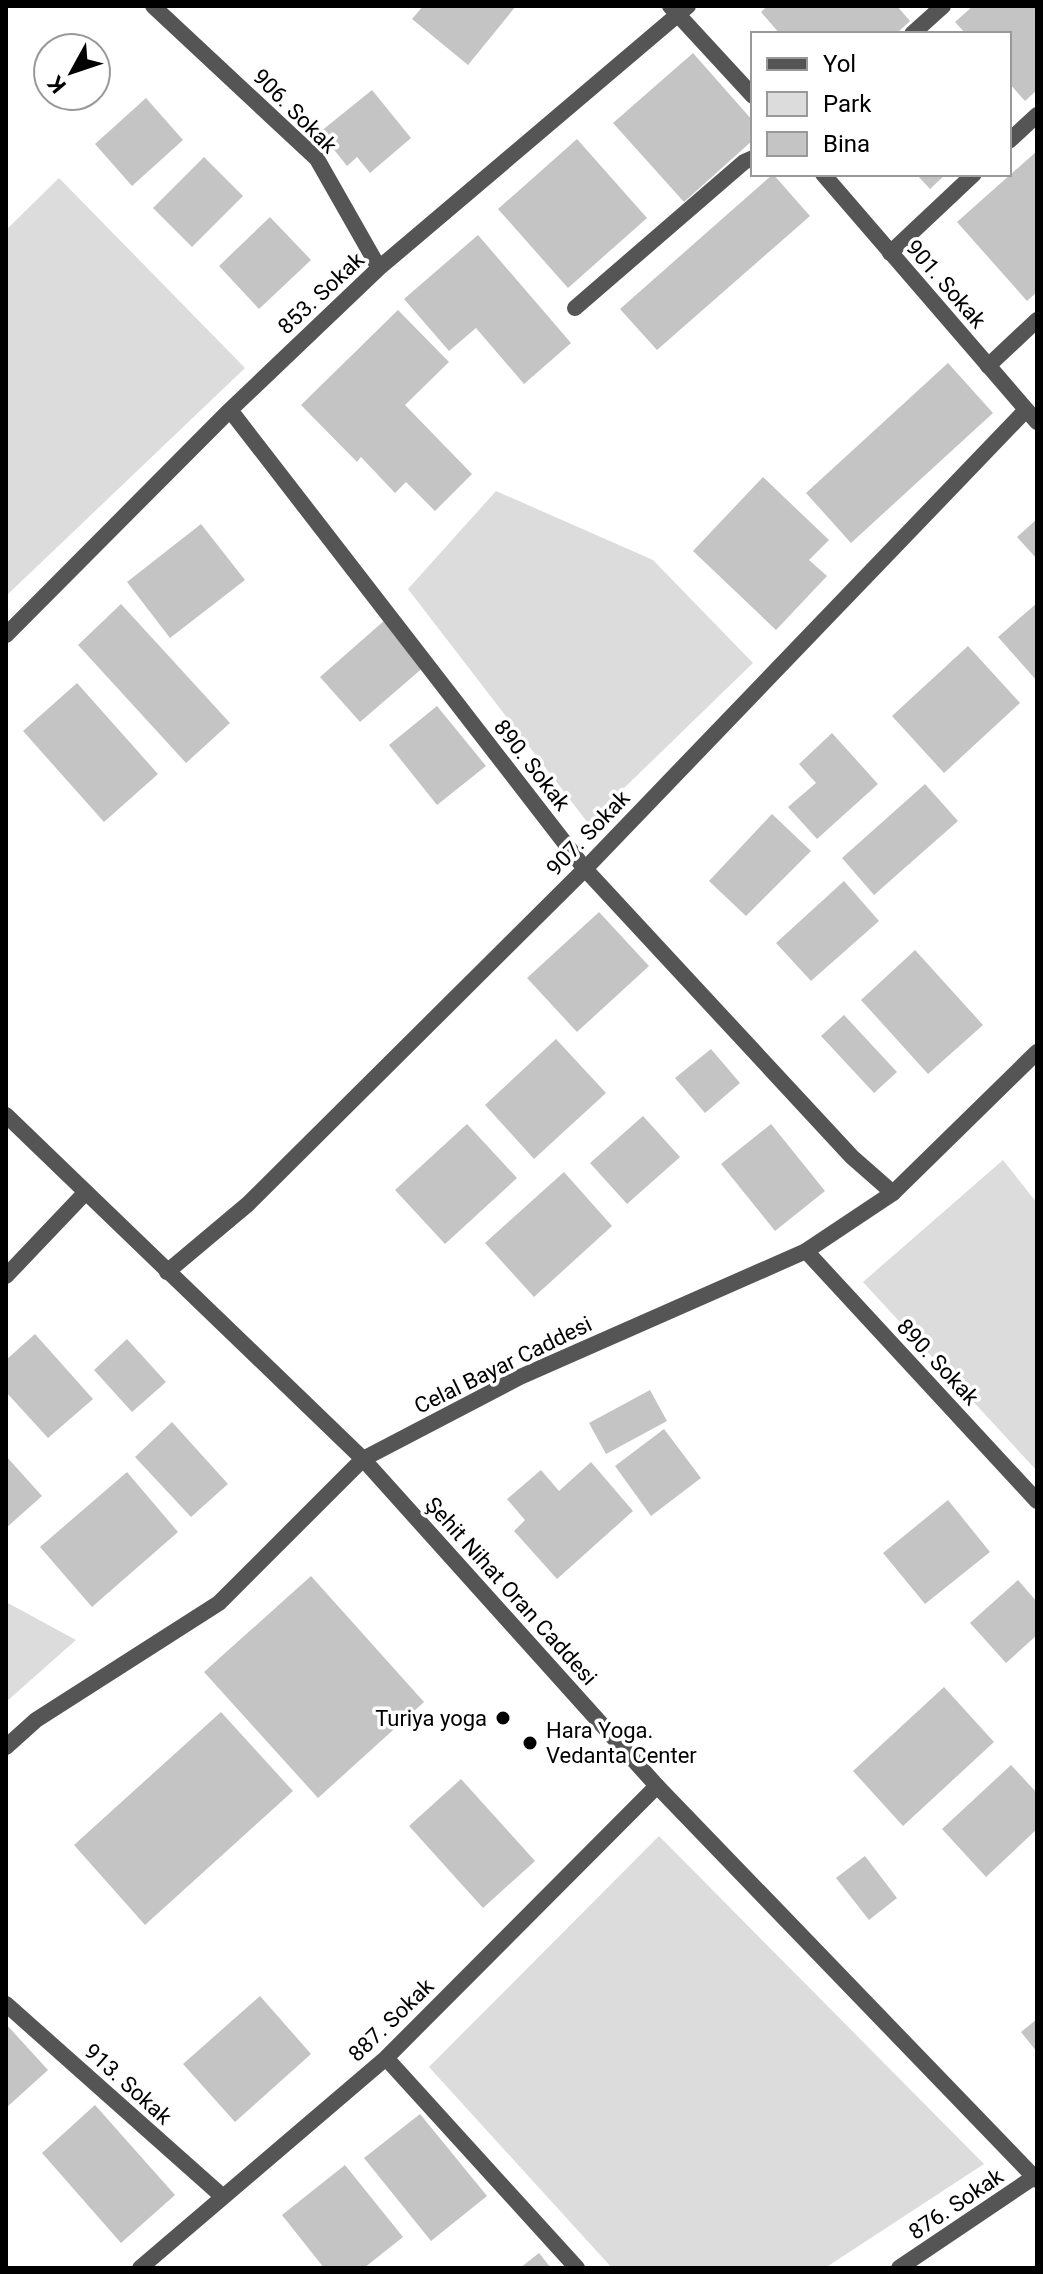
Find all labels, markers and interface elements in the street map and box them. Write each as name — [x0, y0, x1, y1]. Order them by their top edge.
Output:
north arrow — [32, 32, 112, 112]
legend — [751, 32, 1011, 176]
text: Yol — [823, 50, 856, 78]
street label: 906. Sokak — [248, 64, 343, 159]
text: K — [42, 70, 71, 98]
text: Park — [823, 90, 872, 118]
text: Bina — [823, 130, 870, 158]
street label: 901. Sokak — [901, 235, 991, 334]
street label: 853. Sokak — [273, 246, 370, 339]
street label: 890. Sokak — [489, 715, 576, 816]
street label: 907. Sokak — [541, 785, 635, 881]
street label: Celal Bayar Caddesi — [410, 1311, 596, 1419]
street label: 890. Sokak — [892, 1314, 985, 1411]
street label: Şehit Nihat Oran Caddesi — [420, 1492, 602, 1690]
place label: Turiya yoga — [375, 1706, 487, 1731]
marker: Turiya yoga — [494, 1709, 512, 1727]
place label: Hara Yoga. Vedanta Center — [546, 1718, 697, 1768]
marker: Hara Yoga. Vedanta Center — [521, 1734, 539, 1752]
street label: 887. Sokak — [343, 1973, 439, 2067]
street label: 913. Sokak — [79, 2038, 177, 2130]
street label: 876. Sokak — [904, 2163, 1009, 2245]

